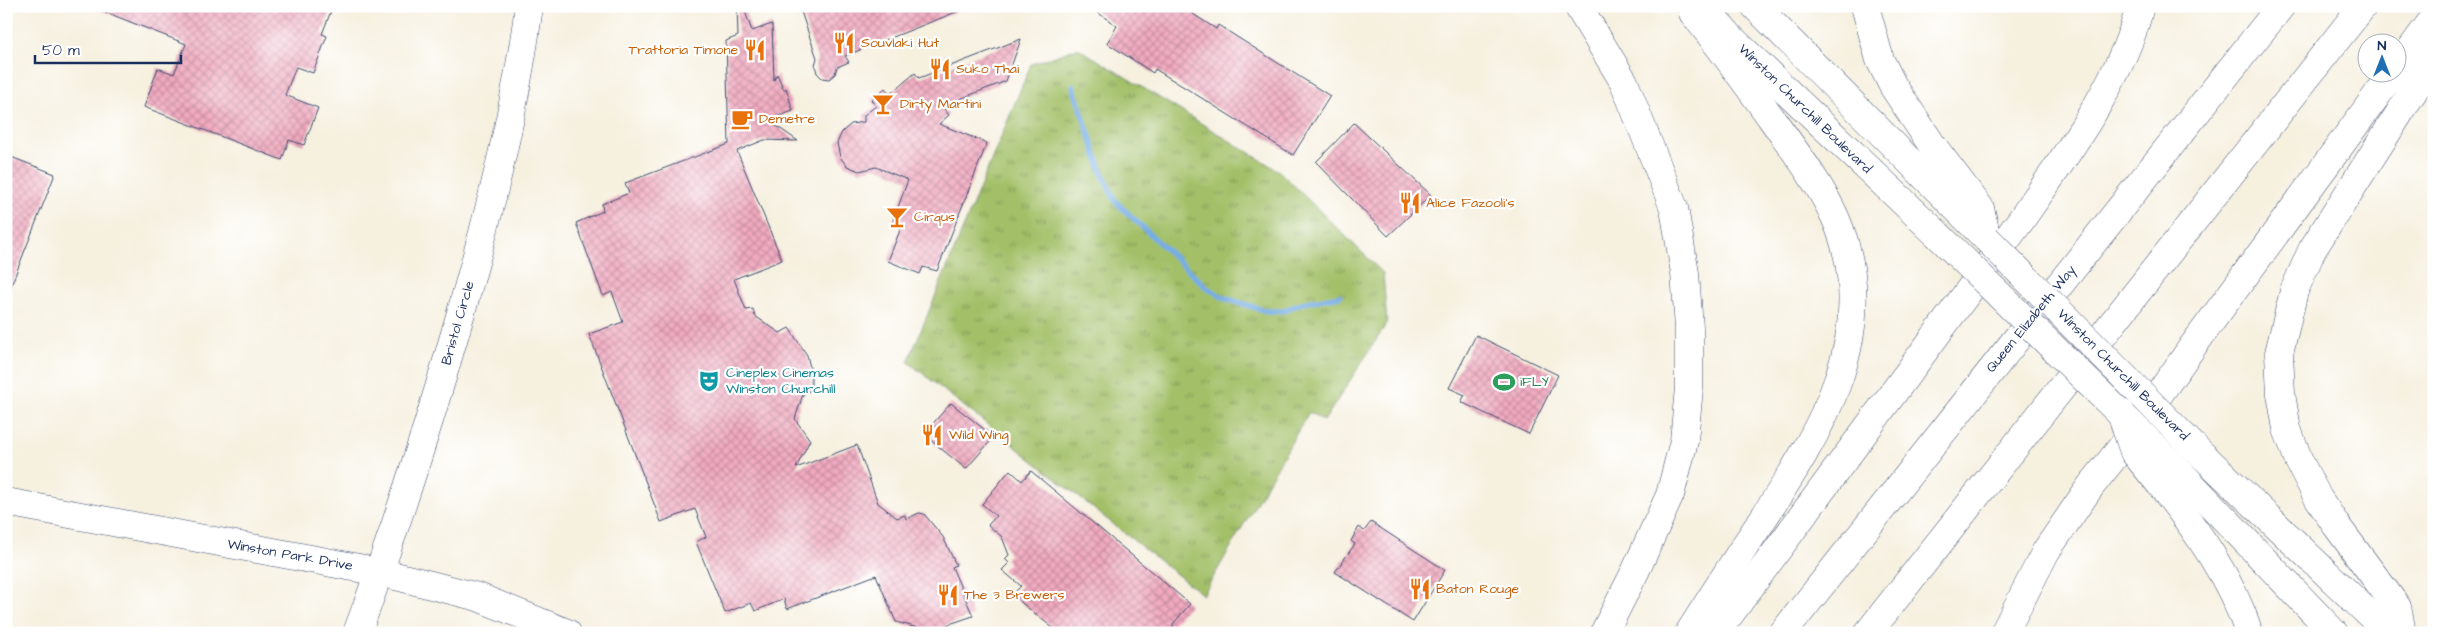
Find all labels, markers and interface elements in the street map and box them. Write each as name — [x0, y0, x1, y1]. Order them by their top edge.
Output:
restaurant icon: Souvlaki Hut — [831, 30, 857, 56]
scale bar — [35, 32, 181, 64]
north arrow — [2358, 32, 2408, 82]
place label: Souvlaki Hut — [861, 33, 939, 53]
text: N — [2378, 36, 2387, 56]
restaurant icon: Trattoria Timone — [742, 37, 768, 63]
text: 50 m — [42, 40, 80, 61]
place label: Trattoria Timone — [628, 40, 738, 60]
street label: Winston Churchill Boulevard — [1734, 40, 1876, 178]
restaurant icon: Suko Thai — [927, 56, 953, 82]
place label: Suko Thai — [956, 59, 1019, 79]
bar icon: Dirty Martini — [870, 91, 896, 117]
place label: Dirty Martini — [900, 94, 981, 114]
cafe icon: Demetre — [729, 106, 755, 132]
place label: Demetre — [759, 109, 816, 129]
restaurant icon: Alice Fazooli's — [1397, 190, 1423, 216]
place label: Alice Fazooli's — [1426, 193, 1514, 213]
bar icon: Cirqus — [884, 204, 910, 230]
place label: Cirqus — [914, 207, 955, 227]
street label: Queen Elizabeth Way — [1981, 261, 2081, 377]
street label: Bristol Circle — [436, 278, 480, 367]
street label: Winston Churchill Boulevard — [2053, 305, 2193, 445]
place label: Cineplex Cinemas Winston Churchill — [726, 363, 835, 399]
theatre icon: Cineplex Cinemas Winston Churchill — [696, 368, 722, 394]
sports icon: iFLY — [1491, 369, 1517, 395]
place label: iFLY — [1520, 372, 1550, 392]
restaurant icon: Wild Wing — [919, 422, 945, 448]
place label: Wild Wing — [949, 425, 1009, 445]
street label: Winston Park Drive — [226, 534, 355, 576]
restaurant icon: Baton Rouge — [1407, 576, 1433, 602]
place label: Baton Rouge — [1436, 579, 1519, 599]
restaurant icon: The 3 Brewers — [935, 582, 961, 608]
place label: The 3 Brewers — [964, 585, 1064, 605]

